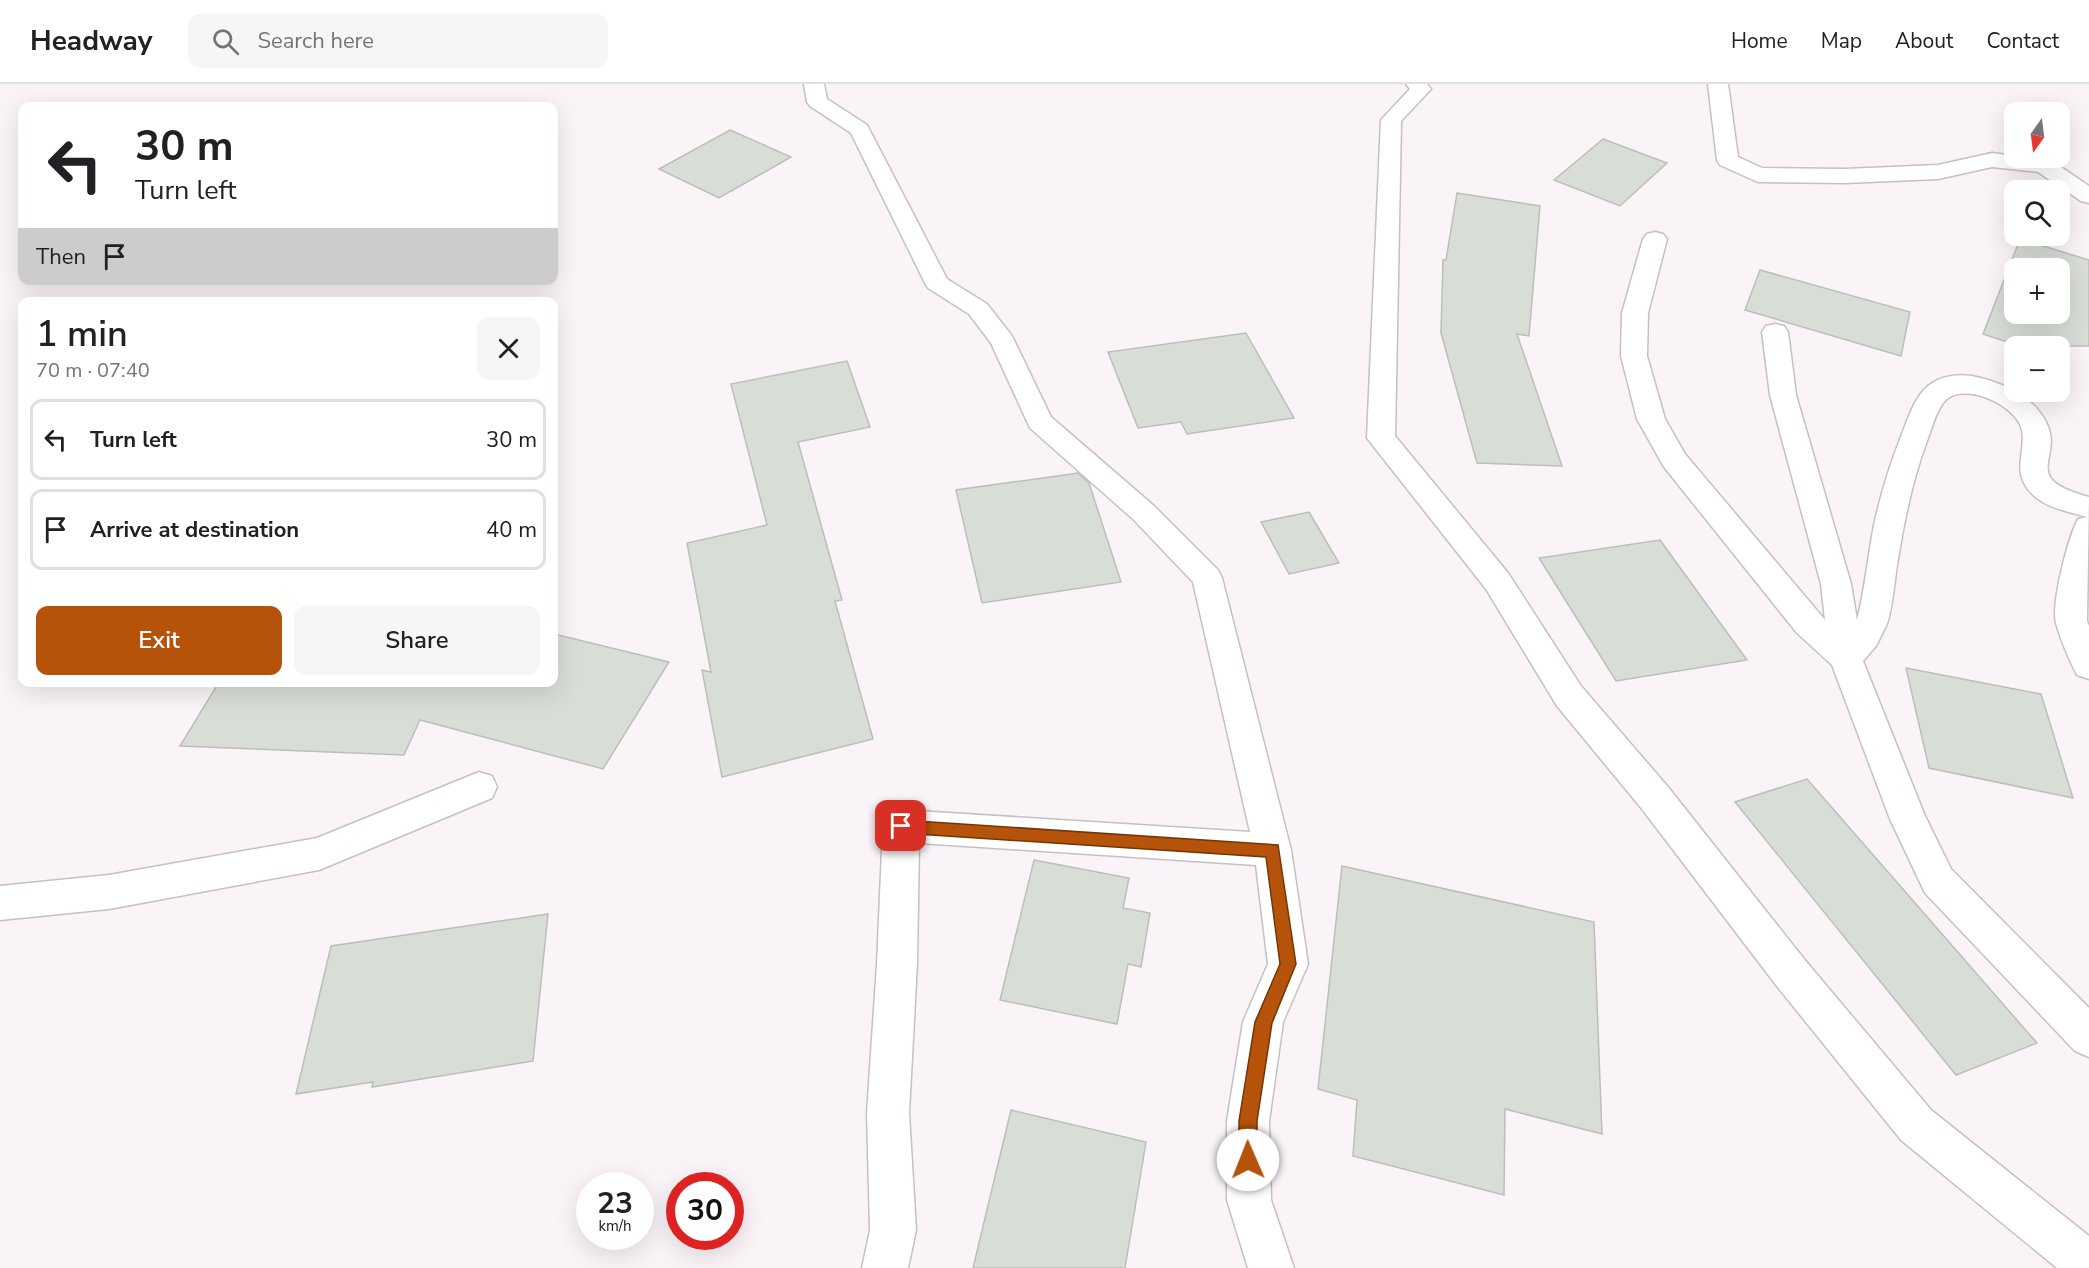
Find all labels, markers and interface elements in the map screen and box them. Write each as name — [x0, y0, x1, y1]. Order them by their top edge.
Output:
search box — [188, 14, 608, 68]
text: Headway — [30, 22, 152, 60]
icon: search — [209, 25, 242, 58]
text: Search here — [257, 26, 374, 56]
text: Home — [1731, 27, 1788, 55]
text: Map — [1821, 27, 1862, 55]
text: About — [1895, 27, 1953, 55]
text: Contact — [1986, 27, 2059, 55]
north arrow — [2004, 102, 2070, 168]
map controls — [2004, 102, 2070, 402]
text: 30 m — [135, 118, 234, 175]
icon: left — [36, 126, 114, 204]
text: Turn left — [135, 172, 236, 209]
button: search — [2004, 180, 2070, 246]
icon: arrive — [98, 240, 131, 273]
text: Then — [36, 242, 86, 272]
button: + — [2004, 258, 2070, 324]
text: 1 min — [36, 310, 128, 359]
button: close — [477, 317, 540, 380]
button: − — [2004, 336, 2070, 402]
text: 70 m · 07:40 — [36, 357, 150, 384]
icon: left — [39, 423, 72, 456]
text: Turn left — [90, 425, 177, 455]
text: 30 m — [486, 425, 537, 455]
icon: arrive — [39, 513, 72, 546]
text: Arrive at destination — [90, 515, 299, 545]
text: 40 m — [486, 515, 537, 545]
button: Exit — [36, 606, 282, 675]
button: Share — [294, 606, 540, 675]
pin — [875, 800, 926, 851]
icon: arrive — [884, 809, 917, 842]
position arrow — [1216, 1128, 1280, 1192]
speed limit sign: 30 — [666, 1172, 744, 1250]
text: 23 — [597, 1183, 633, 1224]
text: km/h — [598, 1216, 632, 1236]

